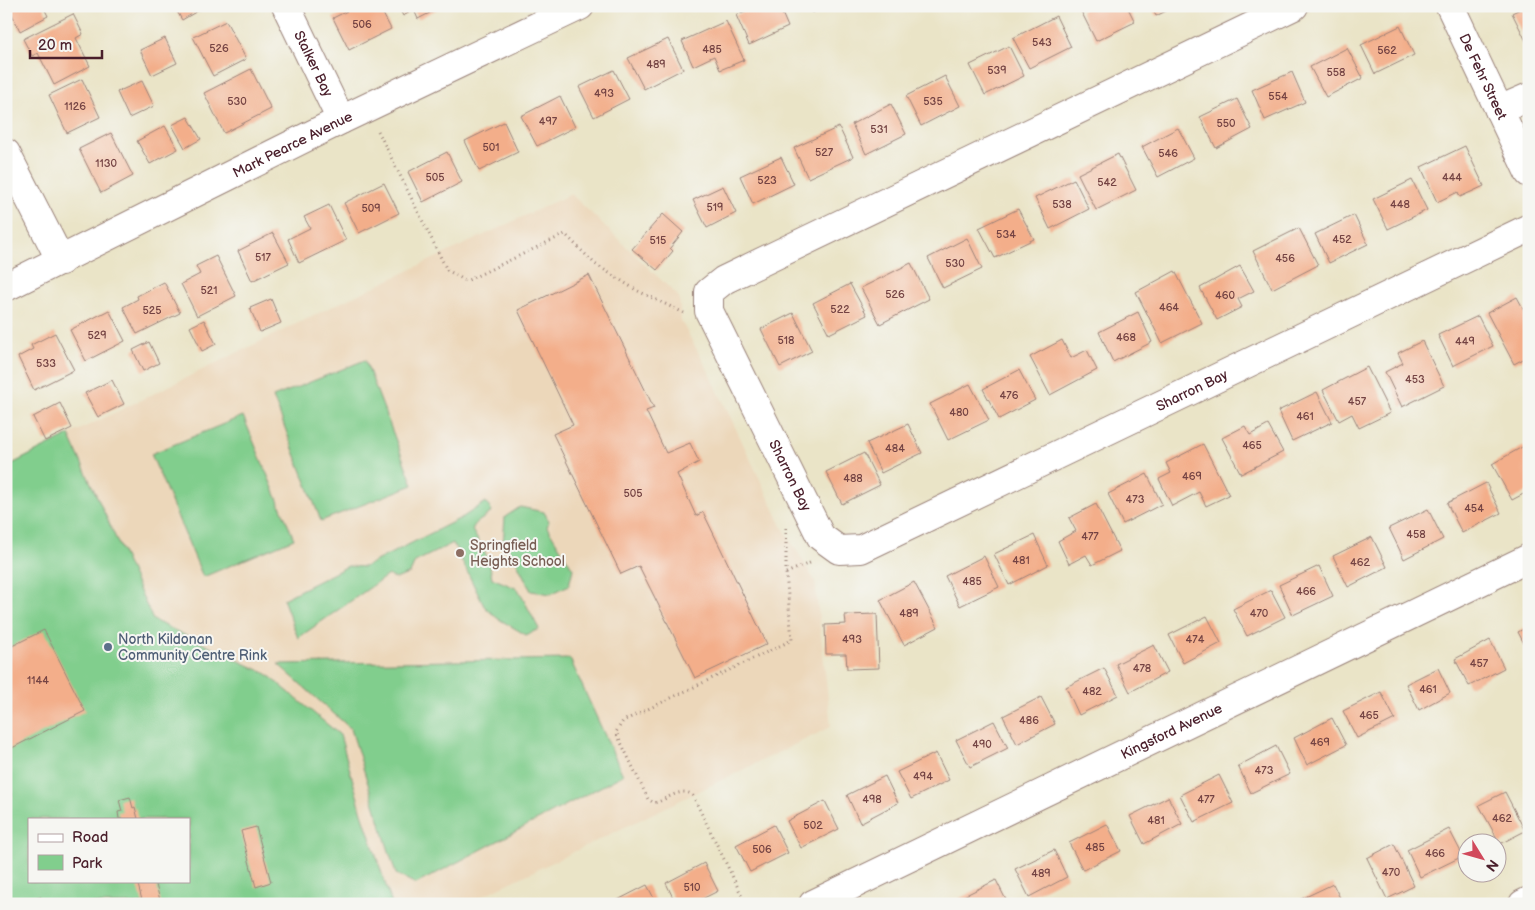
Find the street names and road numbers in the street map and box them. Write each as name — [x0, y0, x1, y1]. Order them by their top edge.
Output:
street label: Stalker Bay — [291, 28, 337, 100]
street label: De Fehr Street — [1456, 31, 1511, 123]
street label: Mark Pearce Avenue — [230, 107, 355, 181]
street label: Sharron Bay — [1153, 365, 1231, 415]
street label: Sharron Bay — [766, 437, 816, 514]
street label: Kingsford Avenue — [1118, 699, 1225, 763]

